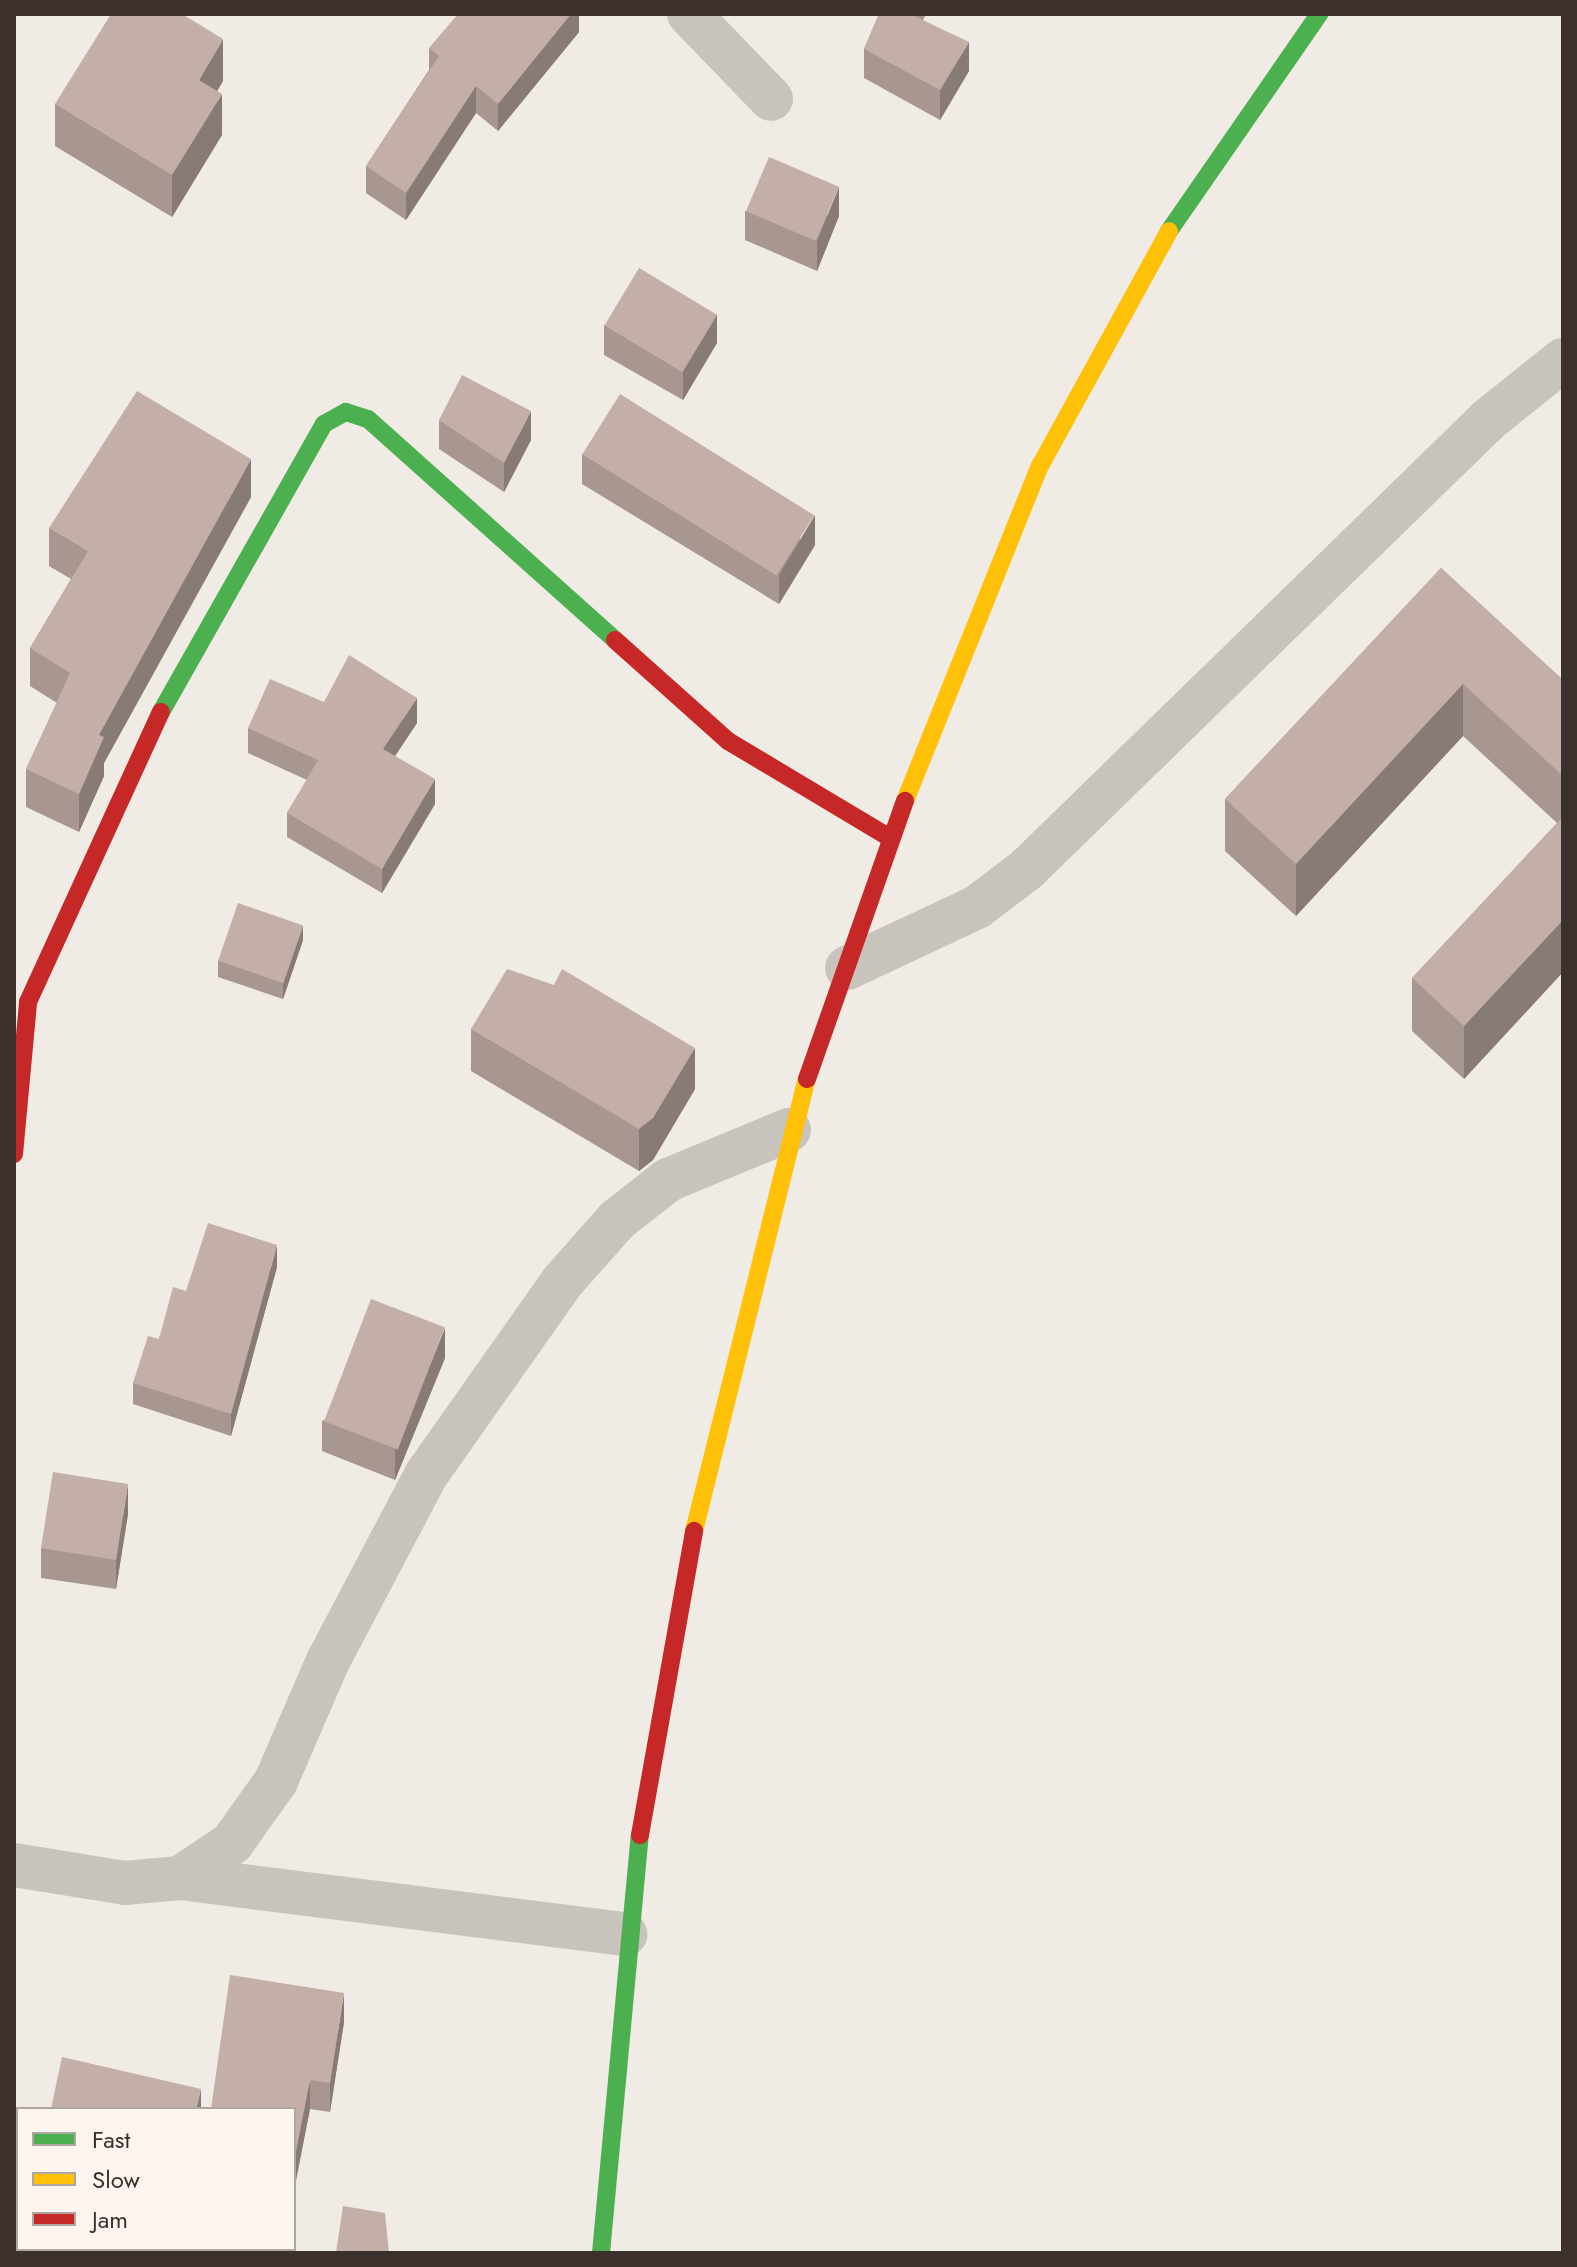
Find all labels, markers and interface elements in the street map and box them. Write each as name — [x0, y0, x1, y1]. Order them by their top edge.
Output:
legend — [16, 2107, 296, 2251]
text: Fast — [92, 2122, 130, 2157]
text: Slow — [92, 2162, 140, 2197]
text: Jam — [92, 2202, 128, 2237]

